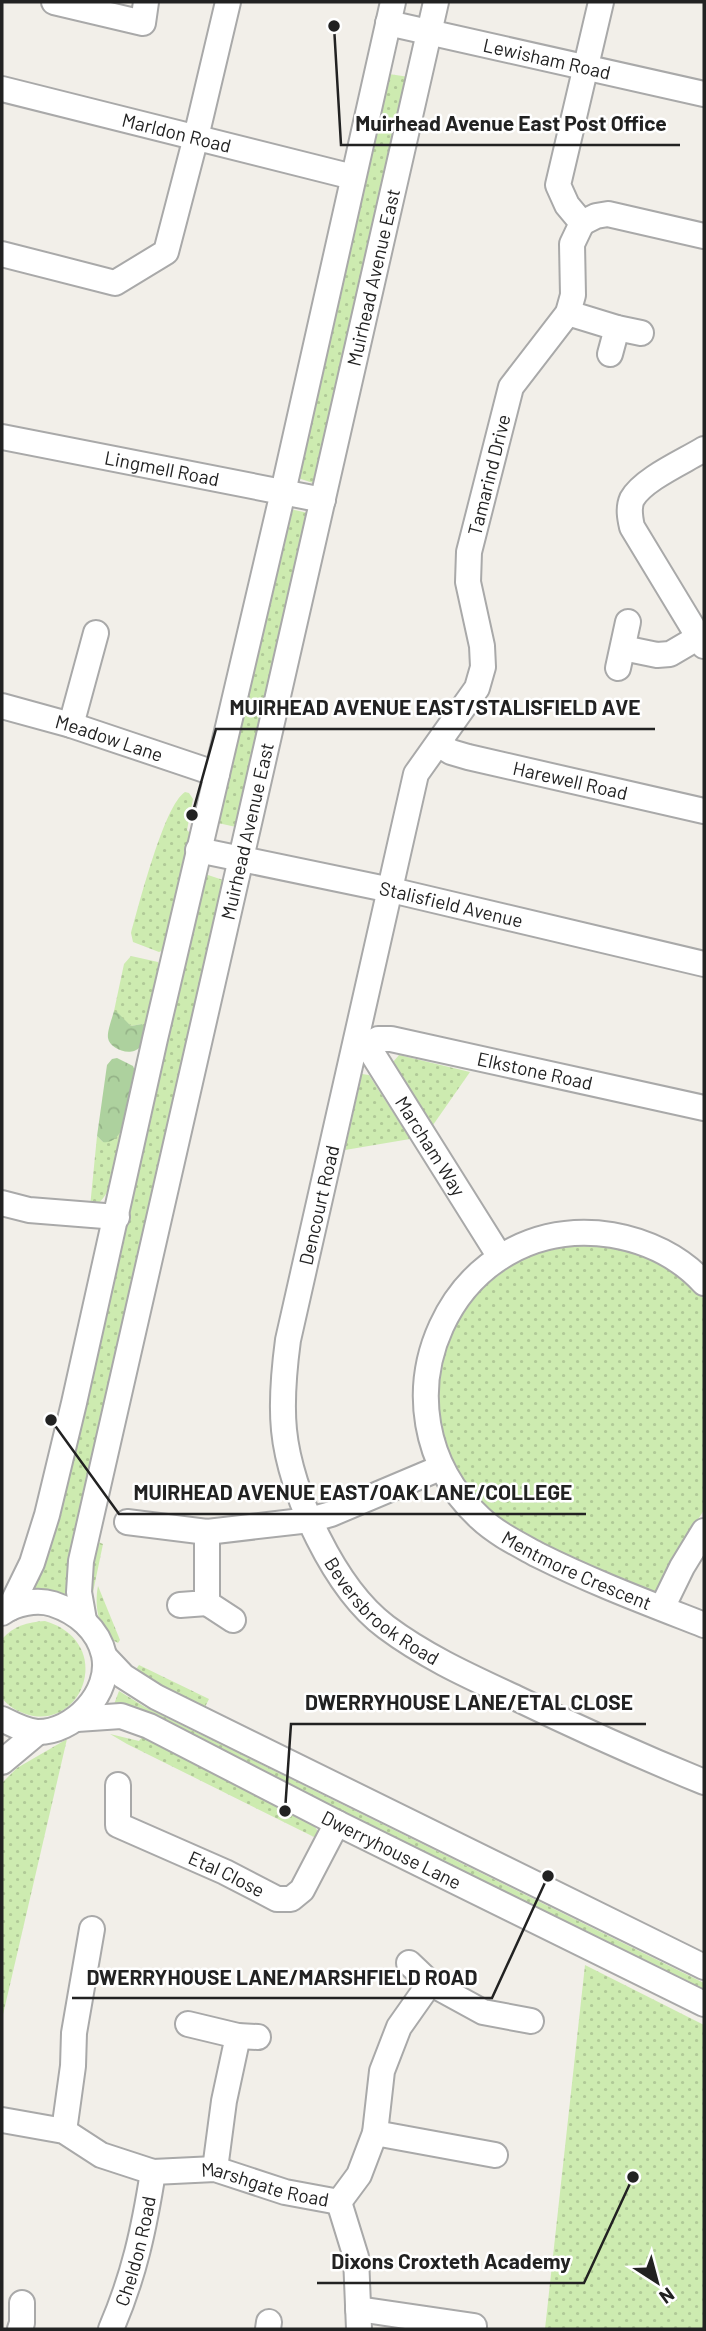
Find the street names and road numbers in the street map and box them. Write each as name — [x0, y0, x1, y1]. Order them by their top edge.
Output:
street label: Lewisham Road — [481, 33, 613, 84]
street label: Marldon Road — [120, 108, 234, 157]
street label: Muirhead Avenue East — [341, 186, 404, 368]
street label: Tamarind Drive — [462, 412, 515, 538]
street label: Lingmell Road — [103, 445, 221, 490]
street label: Meadow Lane — [53, 709, 166, 766]
street label: Muirhead Avenue East — [215, 740, 278, 922]
street label: Harewell Road — [511, 756, 630, 804]
street label: Stalisfield Avenue — [377, 876, 525, 932]
street label: Elkstone Road — [475, 1046, 595, 1094]
street label: Marcham Way — [391, 1092, 471, 1200]
street label: Dencourt Road — [294, 1143, 343, 1267]
street label: Mentmore Crescent — [498, 1525, 655, 1614]
street label: Beversbrook Road — [320, 1553, 443, 1669]
street label: Dwerryhouse Lane — [318, 1805, 465, 1893]
street label: Etal Close — [185, 1845, 269, 1902]
street label: Marshgate Road — [201, 2157, 331, 2211]
street label: Cheldon Road — [109, 2194, 160, 2309]

